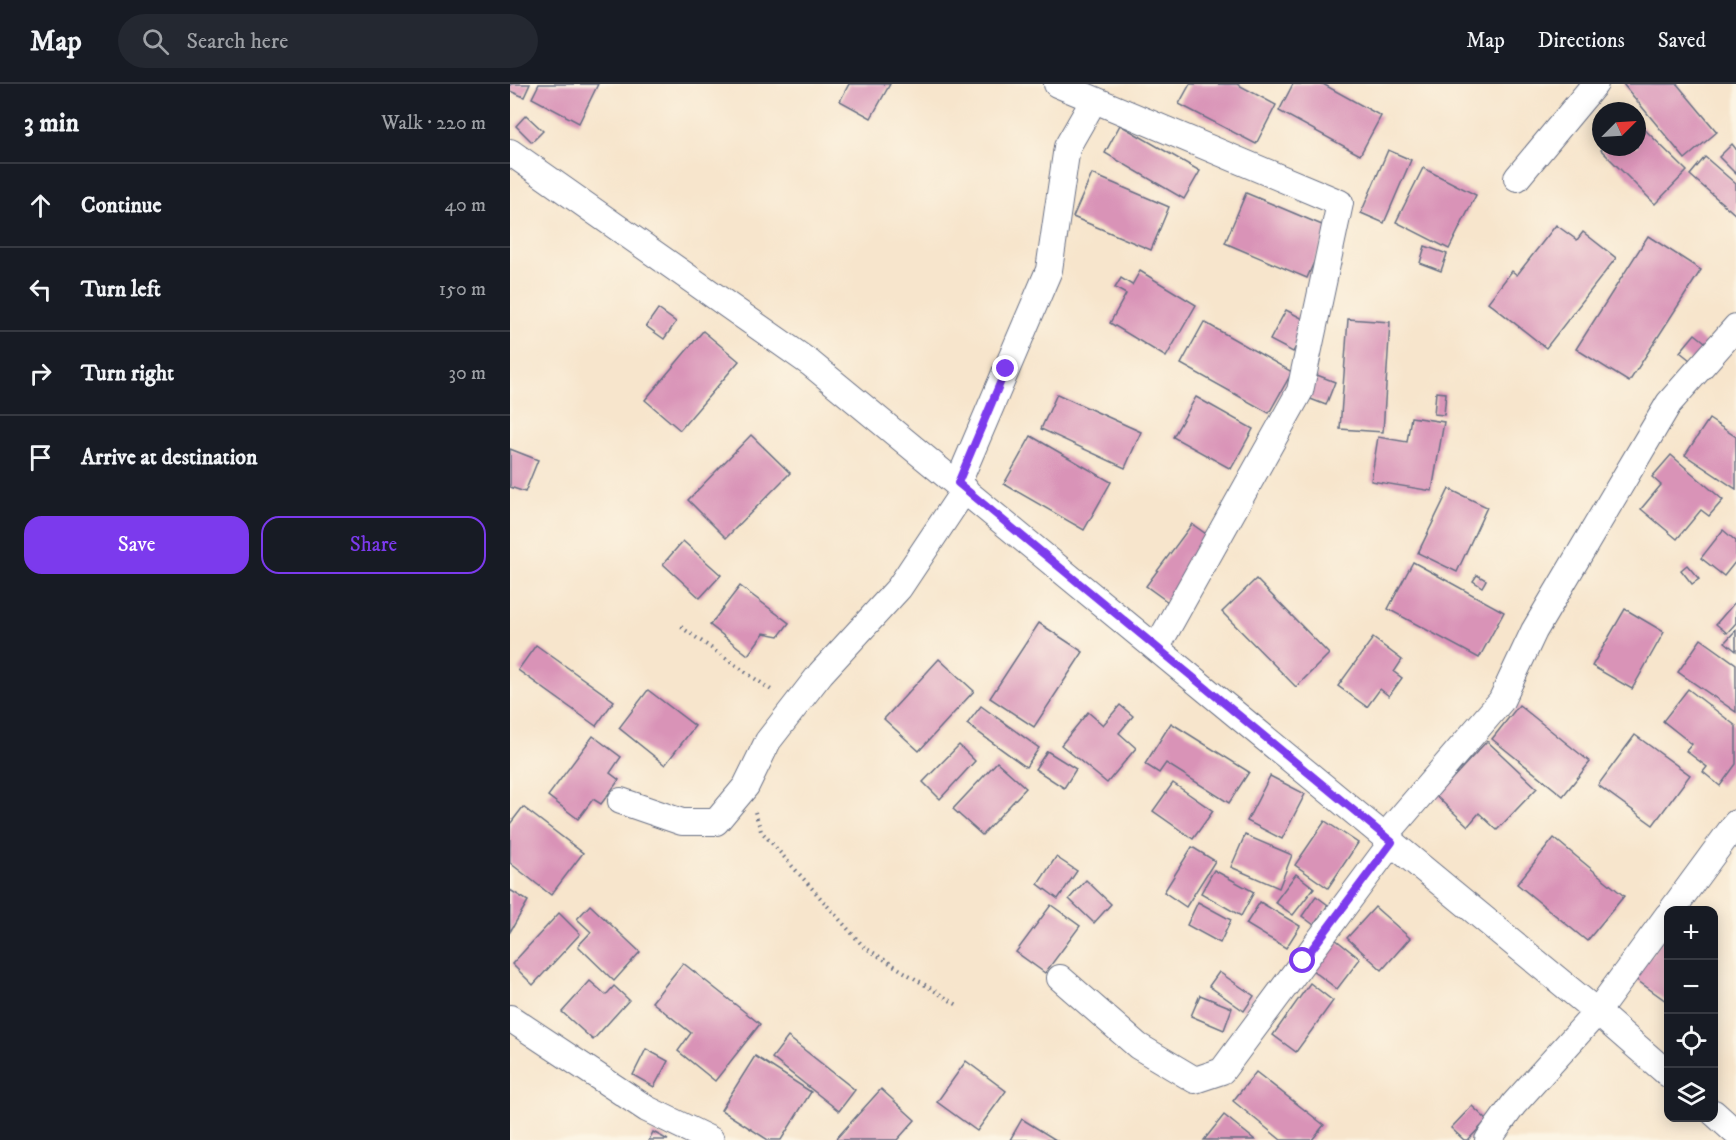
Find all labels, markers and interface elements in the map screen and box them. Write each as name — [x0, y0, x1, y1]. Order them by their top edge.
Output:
search box — [118, 14, 538, 68]
text: Map — [30, 24, 82, 59]
icon: search — [139, 25, 172, 58]
text: Search here — [187, 28, 288, 55]
text: Map — [1466, 28, 1505, 54]
text: Directions — [1538, 28, 1625, 54]
text: Saved — [1658, 28, 1706, 54]
north arrow — [1592, 102, 1646, 156]
text: 3 min — [24, 107, 79, 140]
text: Walk · 220 m — [381, 111, 486, 136]
icon: ahead — [24, 189, 57, 222]
text: Continue — [81, 192, 162, 219]
text: 40 m — [444, 193, 486, 218]
icon: left — [24, 273, 57, 306]
text: Turn left — [81, 276, 161, 303]
text: 150 m — [439, 277, 486, 302]
route end — [992, 355, 1018, 381]
icon: right — [24, 357, 57, 390]
text: Turn right — [81, 360, 174, 387]
text: 30 m — [448, 361, 486, 386]
icon: arrive — [24, 441, 57, 474]
text: Arrive at destination — [81, 444, 258, 471]
button: Save — [24, 516, 249, 574]
button: Share — [261, 516, 486, 574]
map controls — [1664, 906, 1718, 1122]
button: + — [1664, 906, 1718, 960]
route start — [1289, 947, 1315, 973]
button: − — [1664, 960, 1718, 1014]
button: locate — [1664, 1014, 1718, 1068]
button: layers — [1664, 1068, 1718, 1122]

